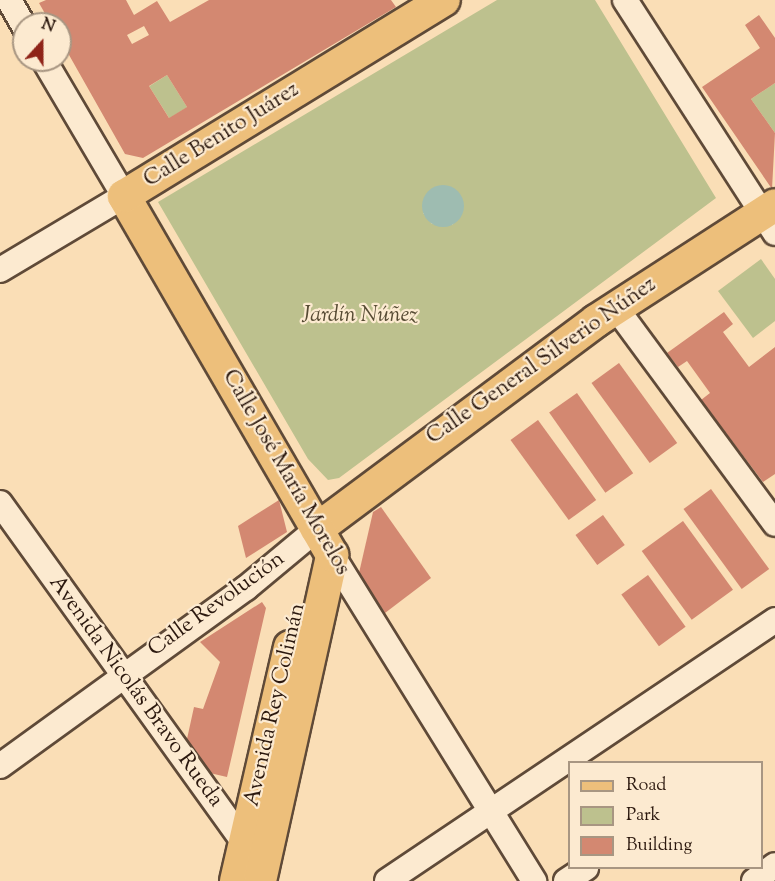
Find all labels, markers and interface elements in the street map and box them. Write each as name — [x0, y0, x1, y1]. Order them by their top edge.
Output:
north arrow — [12, 12, 72, 72]
text: N — [38, 14, 58, 40]
street label: Calle Benito Juárez — [140, 78, 304, 194]
street label: Calle General Silverio Núñez — [422, 273, 662, 451]
park label: Jardín Núñez — [302, 304, 418, 330]
street label: Calle José María Morelos — [215, 366, 355, 580]
street label: Calle Revolución — [144, 547, 290, 663]
street label: Avenida Nicolás Bravo Rueda — [42, 571, 228, 813]
street label: Avenida Rey Colimán — [240, 601, 312, 809]
legend — [568, 761, 763, 869]
text: Road — [626, 773, 666, 799]
text: Park — [626, 803, 660, 829]
text: Building — [626, 833, 692, 859]

